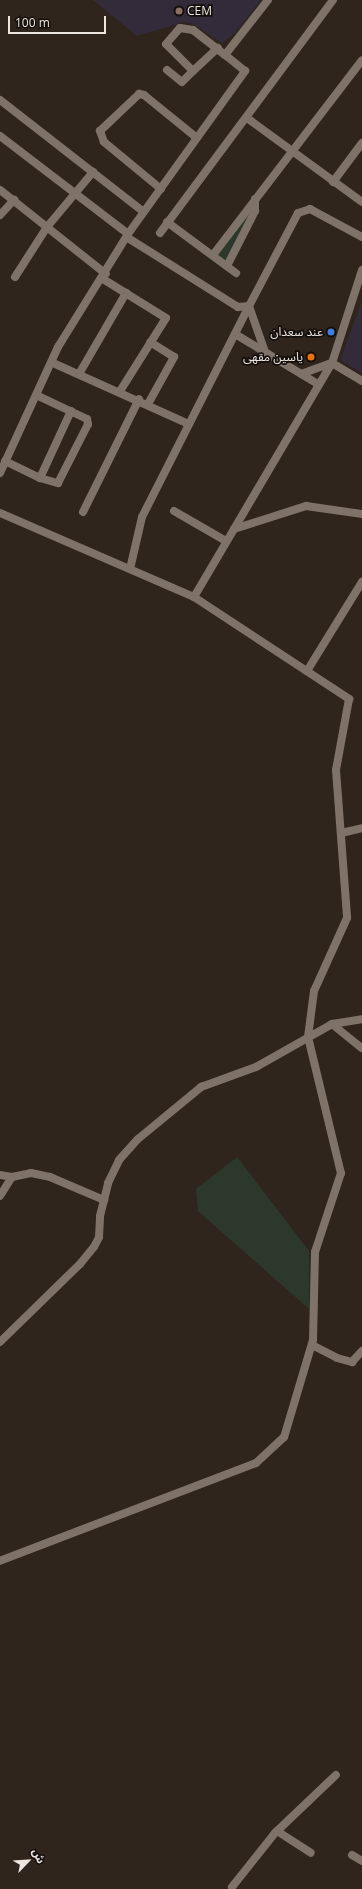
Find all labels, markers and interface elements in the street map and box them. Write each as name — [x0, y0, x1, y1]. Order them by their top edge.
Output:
place label: CEM — [187, 4, 212, 18]
marker: CEM — [174, 6, 184, 16]
scale bar — [10, 8, 108, 34]
text: 100 m — [15, 14, 50, 31]
place label: عند سعدان — [270, 325, 323, 339]
marker: عند سعدان — [326, 327, 336, 337]
place label: ياسين مقهى — [243, 350, 303, 364]
marker: ياسين مقهى — [306, 352, 316, 362]
north arrow — [8, 1841, 48, 1881]
text: ش — [29, 1846, 49, 1866]

